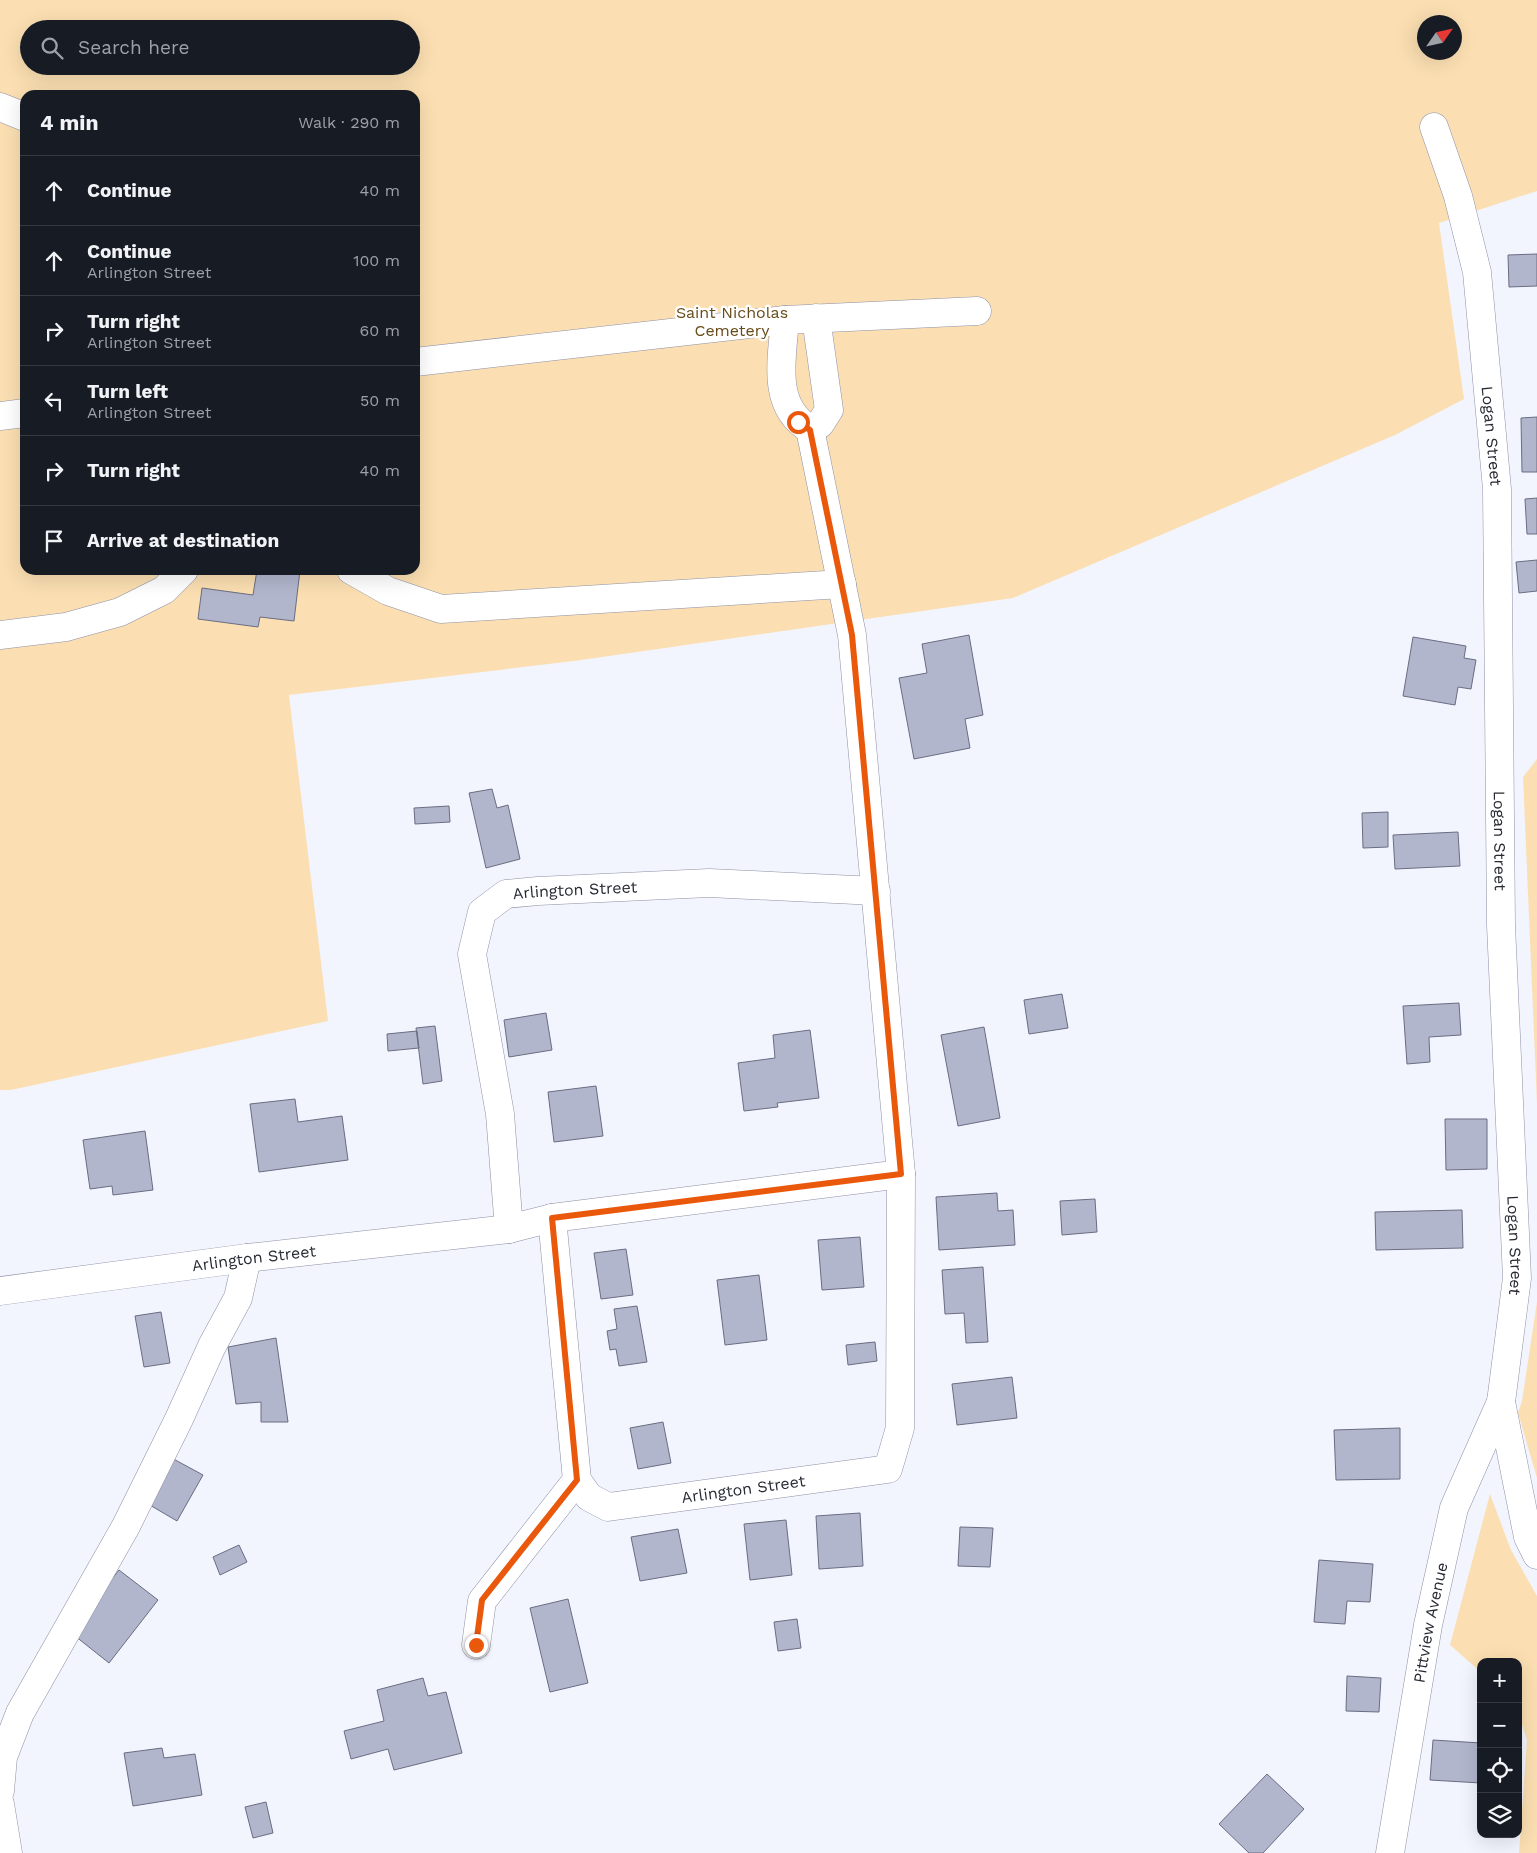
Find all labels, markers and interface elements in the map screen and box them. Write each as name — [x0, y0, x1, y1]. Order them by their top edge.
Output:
north arrow — [1417, 15, 1462, 60]
search box — [20, 20, 420, 75]
icon: search — [38, 34, 66, 62]
text: Search here — [78, 36, 189, 59]
text: 4 min — [40, 110, 98, 135]
text: Walk · 290 m — [298, 113, 400, 132]
icon: ahead — [40, 177, 68, 205]
text: Continue — [87, 179, 171, 202]
text: 40 m — [360, 181, 400, 200]
text: Continue — [87, 240, 171, 263]
icon: ahead — [40, 247, 68, 275]
text: 100 m — [353, 251, 400, 270]
text: Arlington Street — [87, 263, 211, 282]
park label: Saint Nicholas Cemetery — [676, 303, 788, 340]
text: Turn right — [87, 310, 180, 333]
icon: right — [40, 317, 68, 345]
text: 60 m — [360, 321, 400, 340]
text: Arlington Street — [87, 333, 211, 352]
text: Turn left — [87, 380, 168, 403]
street label: Logan Street — [1478, 385, 1506, 487]
icon: left — [40, 387, 68, 415]
text: 50 m — [360, 391, 400, 410]
text: Arlington Street — [87, 403, 211, 422]
route start — [787, 411, 810, 434]
icon: right — [40, 457, 68, 485]
text: Turn right — [87, 459, 180, 482]
text: 40 m — [360, 461, 400, 480]
icon: arrive — [40, 527, 68, 555]
text: Arrive at destination — [87, 529, 279, 552]
street label: Logan Street — [1490, 791, 1510, 891]
street label: Arlington Street — [512, 877, 638, 903]
street label: Logan Street — [1503, 1195, 1526, 1297]
street label: Arlington Street — [191, 1241, 317, 1275]
street label: Arlington Street — [680, 1471, 807, 1507]
street label: Pittview Avenue — [1410, 1560, 1452, 1684]
route end — [465, 1634, 488, 1657]
map controls — [1477, 1658, 1522, 1838]
button: + — [1477, 1658, 1522, 1703]
button: − — [1477, 1703, 1522, 1748]
button: locate — [1477, 1748, 1522, 1793]
button: layers — [1477, 1793, 1522, 1838]

